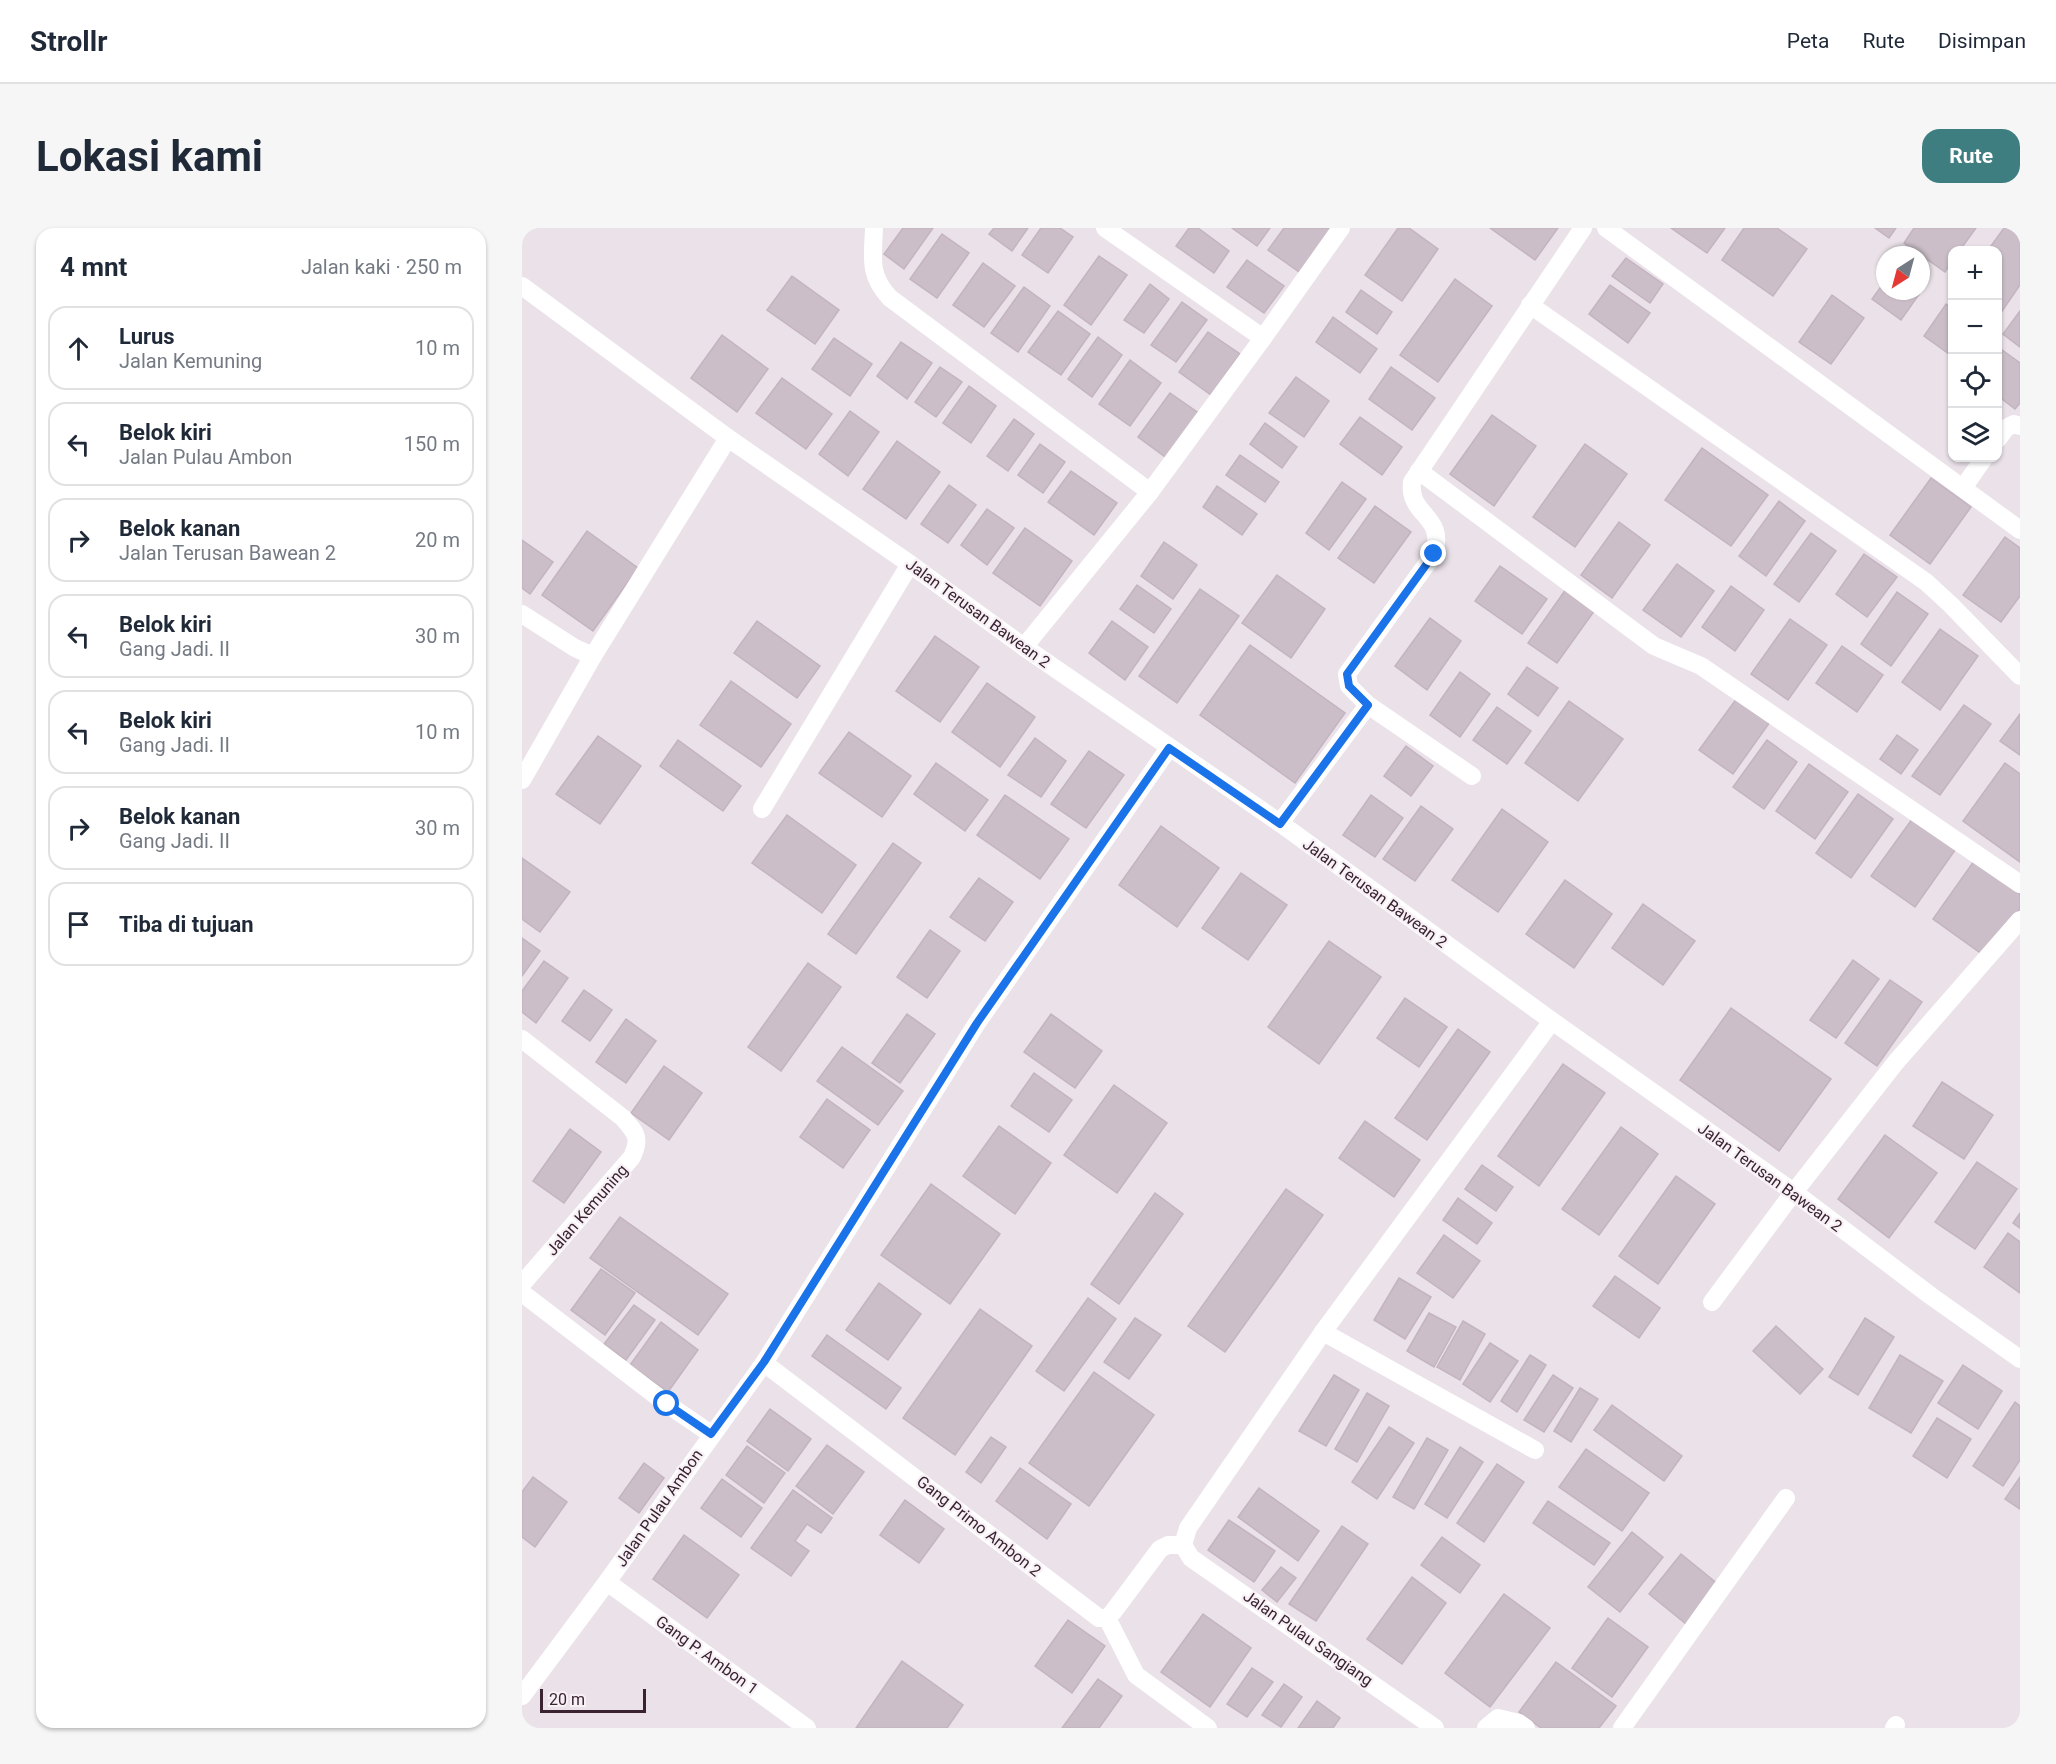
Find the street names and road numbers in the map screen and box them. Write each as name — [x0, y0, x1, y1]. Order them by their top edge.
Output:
street label: Jalan Terusan Bawean 2 — [902, 554, 1054, 672]
street label: Jalan Terusan Bawean 2 — [1299, 834, 1451, 952]
street label: Jalan Terusan Bawean 2 — [1694, 1118, 1846, 1236]
street label: Jalan Kemuning — [542, 1161, 632, 1259]
street label: Jalan Pulau Ambon — [611, 1446, 707, 1570]
street label: Gang Primo Ambon 2 — [913, 1472, 1045, 1580]
street label: Jalan Pulau Sangiang — [1240, 1586, 1376, 1690]
street label: Gang P. Ambon 1 — [652, 1612, 762, 1698]

